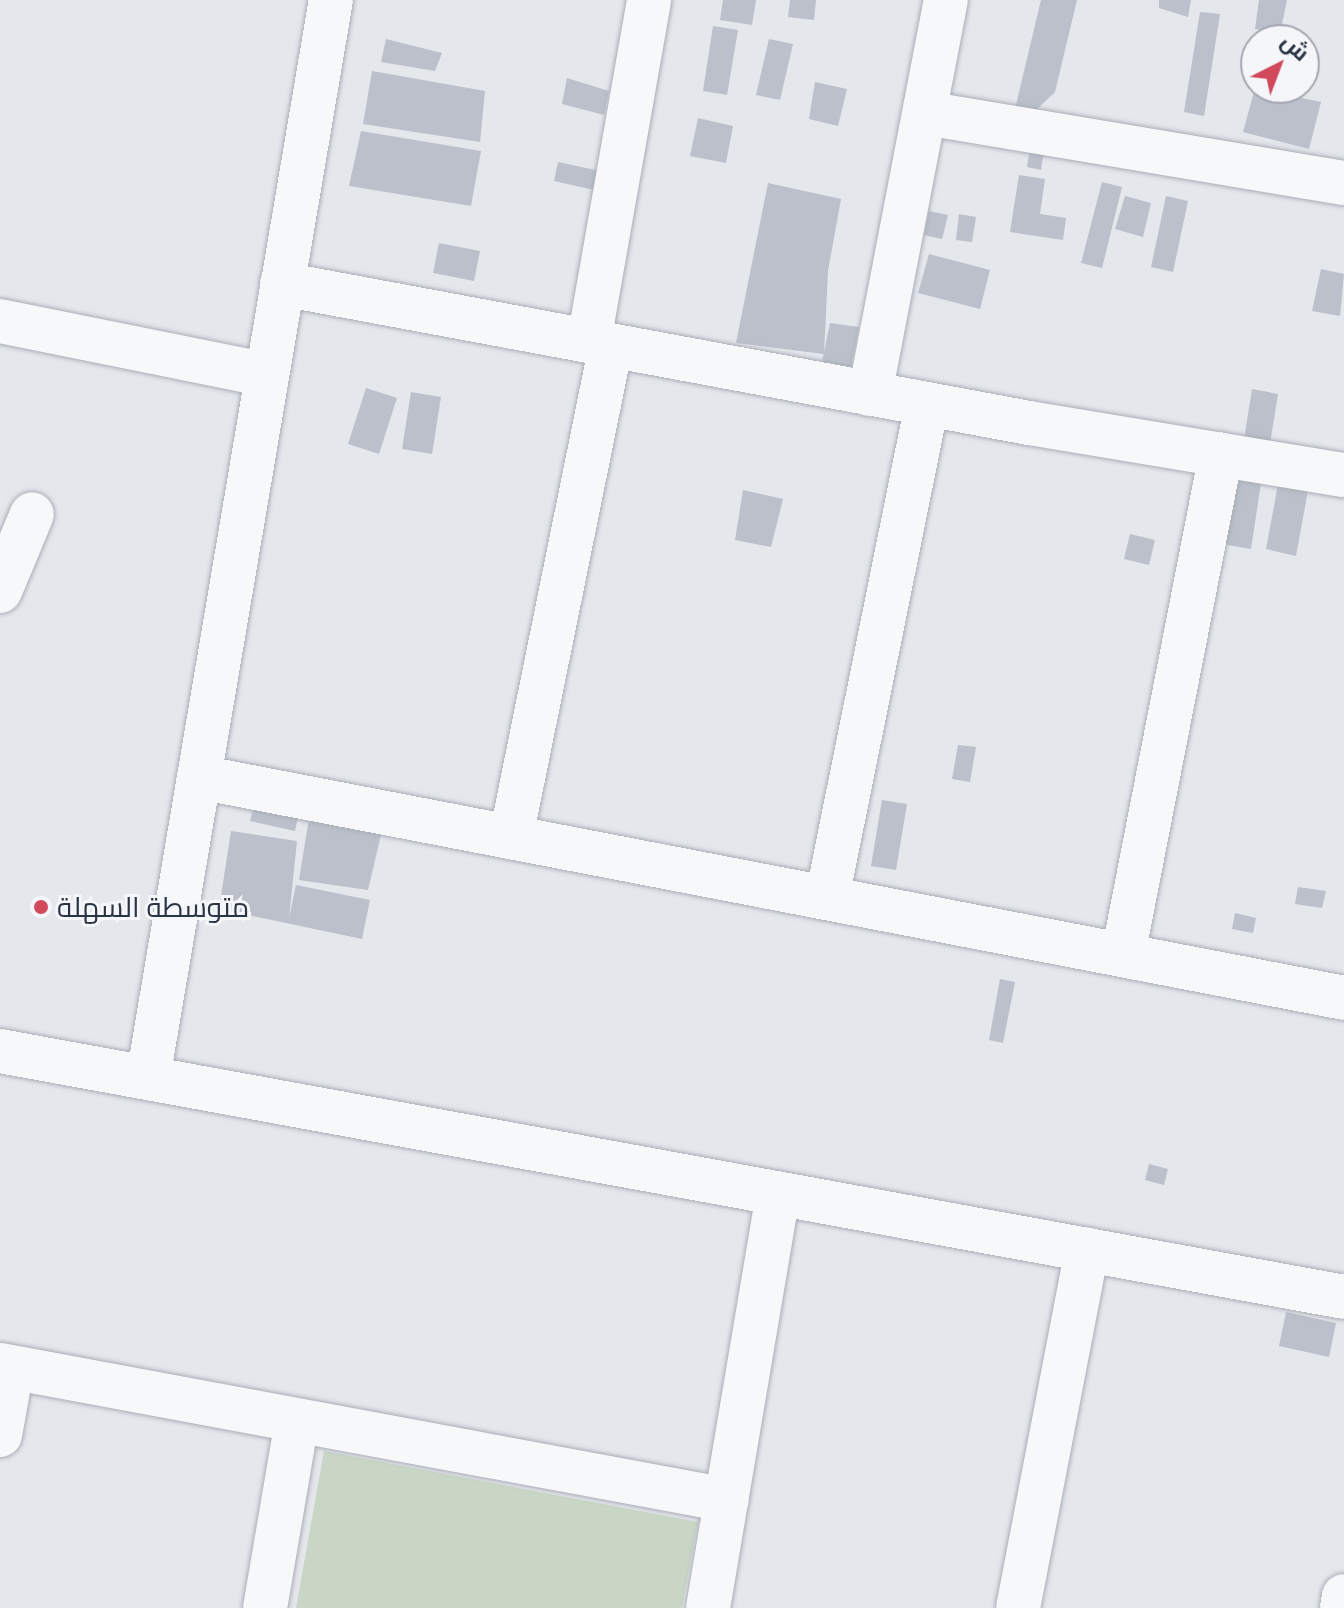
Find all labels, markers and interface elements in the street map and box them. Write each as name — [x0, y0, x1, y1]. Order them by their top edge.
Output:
north arrow — [1240, 24, 1320, 104]
text: ش — [1276, 28, 1315, 67]
place label: متوسطة السهلة — [57, 890, 249, 924]
marker: متوسطة السهلة — [32, 898, 50, 916]

